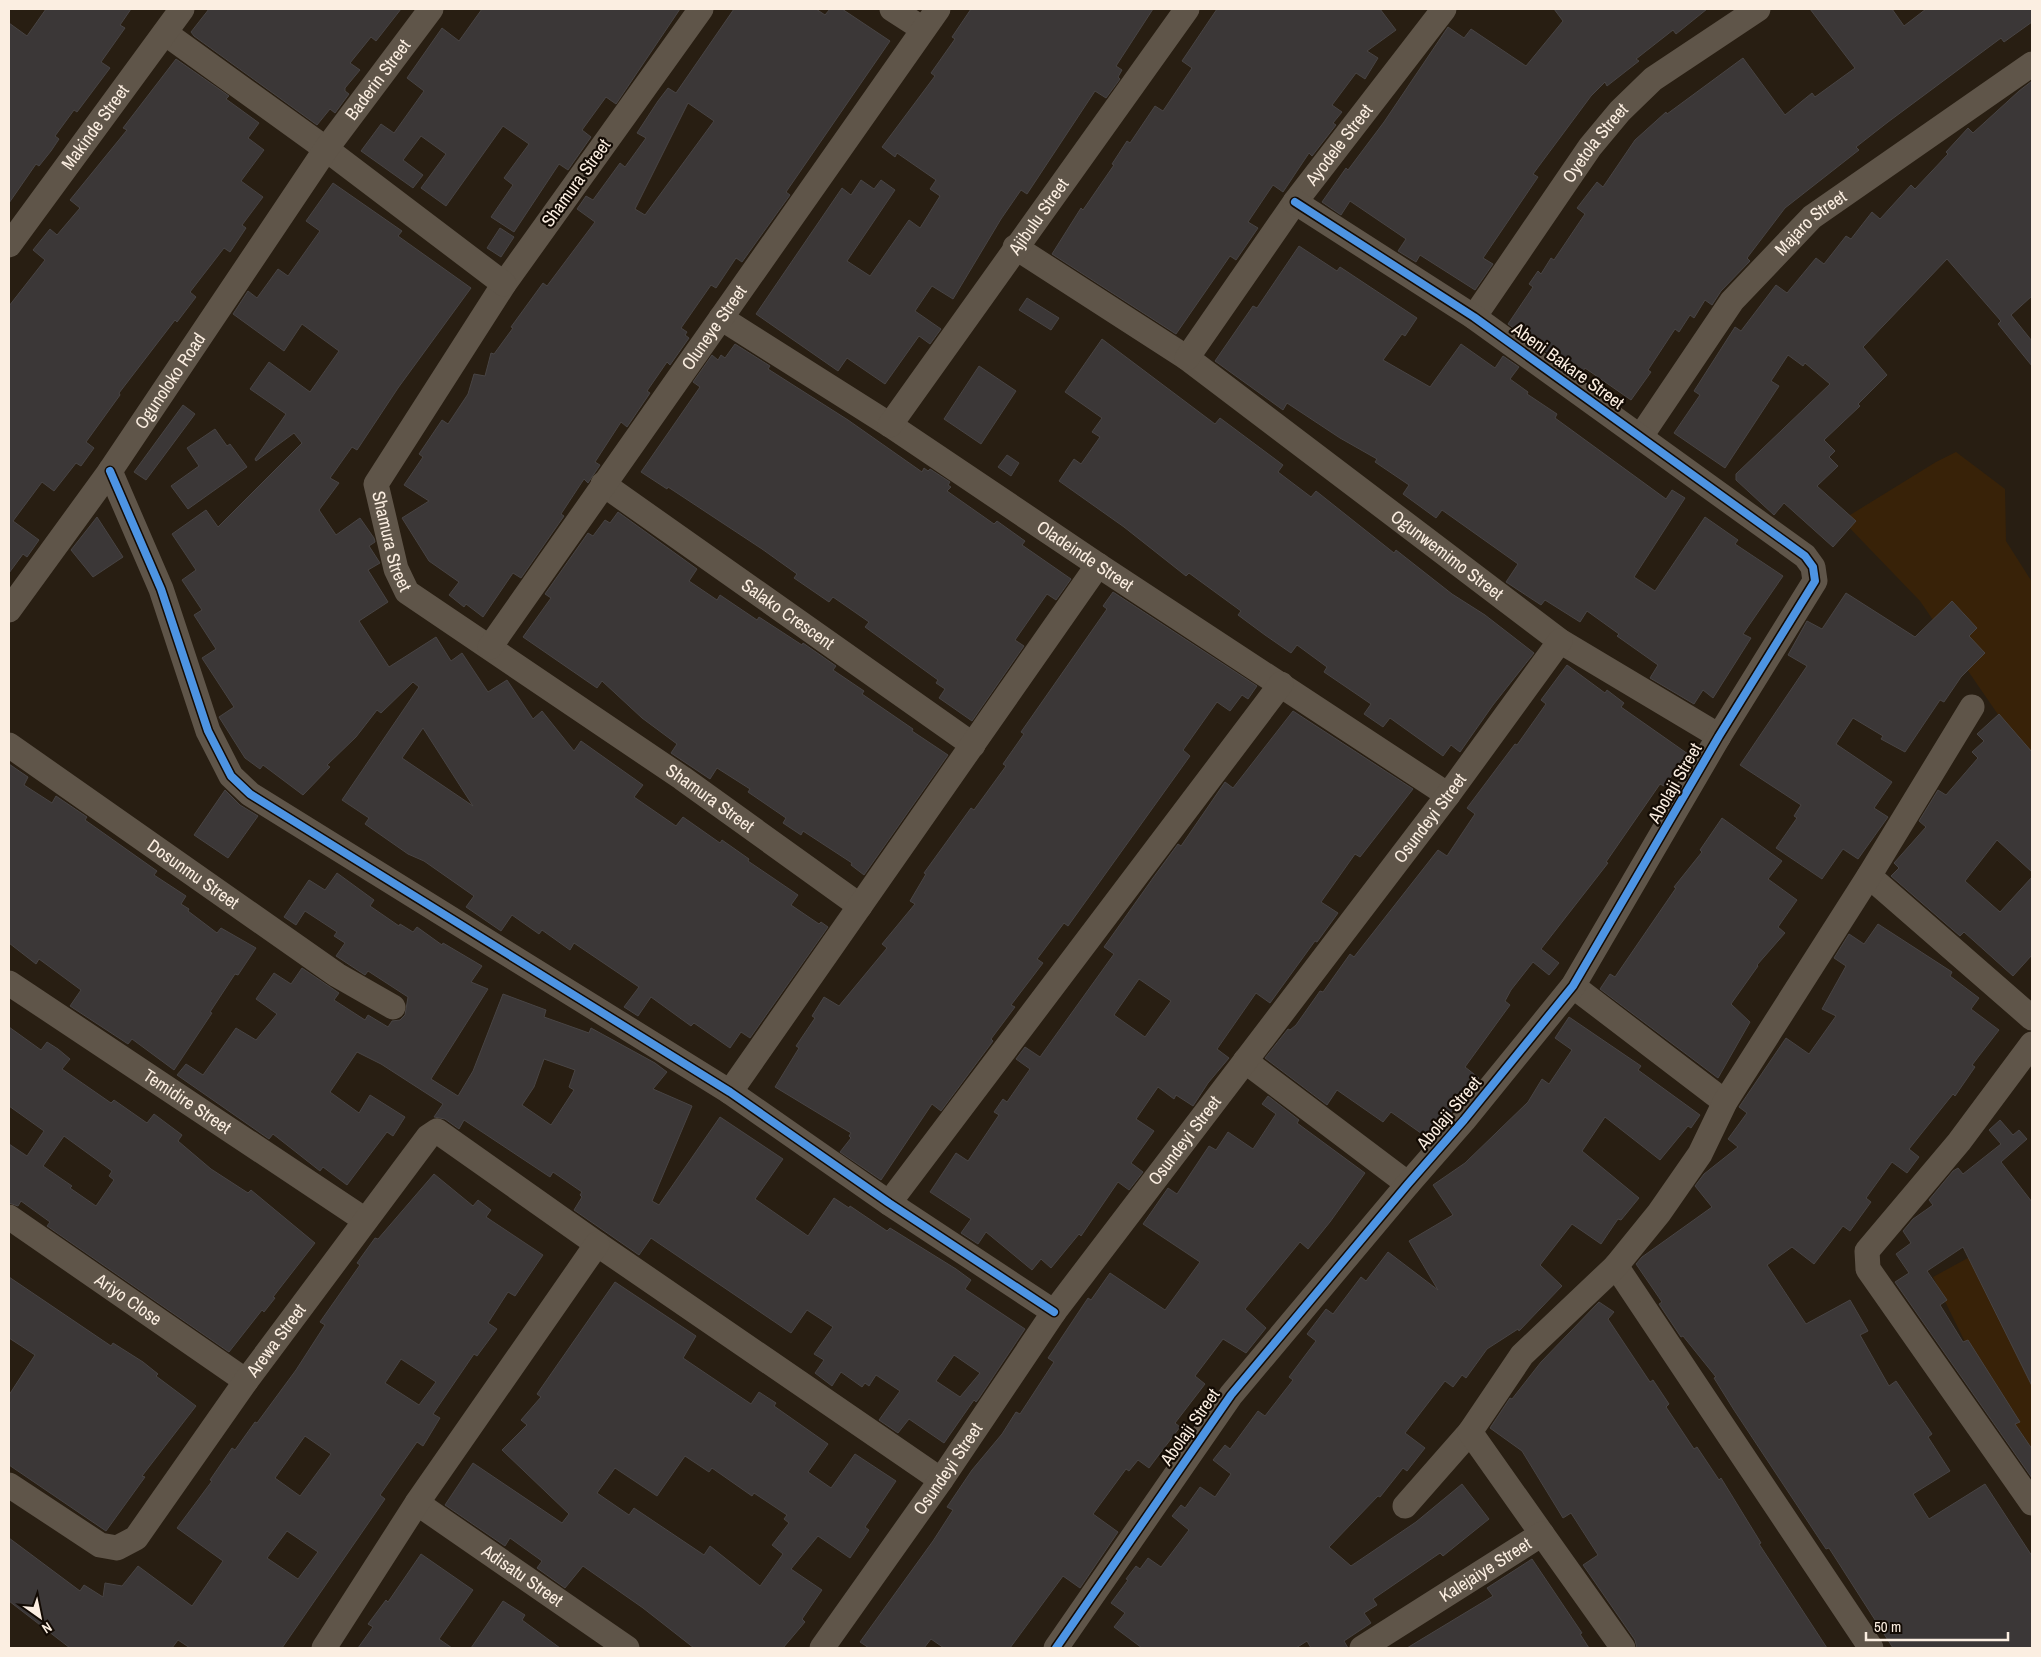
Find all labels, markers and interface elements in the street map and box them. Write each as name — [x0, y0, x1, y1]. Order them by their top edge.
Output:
street label: Baderin Street — [339, 34, 416, 125]
street label: Makinde Street — [55, 79, 135, 175]
street label: Oyetola Street — [1556, 97, 1633, 188]
street label: Ayodele Street — [1299, 99, 1378, 191]
street label: Shamura Street — [535, 134, 616, 232]
street label: Ajibulu Street — [1002, 173, 1074, 261]
street label: Majaro Street — [1769, 184, 1851, 261]
street label: Oluneye Street — [675, 280, 752, 375]
street label: Abeni Bakare Street — [1506, 316, 1629, 415]
street label: Ogunoloko Road — [129, 328, 211, 434]
street label: Shamura Street — [366, 488, 418, 596]
street label: Ogunwemimo Street — [1386, 504, 1509, 606]
street label: Oladeinde Street — [1032, 514, 1139, 597]
street label: Salako Crescent — [736, 572, 839, 655]
street label: Abolaji Street — [1641, 738, 1708, 828]
street label: Shamura Street — [661, 758, 760, 838]
street label: Osundeyi Street — [1387, 768, 1472, 868]
street label: Dosunmu Street — [143, 833, 244, 915]
street label: Temidire Street — [138, 1063, 236, 1140]
street label: Abolaji Street — [1410, 1071, 1487, 1155]
street label: Osundeyi Street — [1142, 1090, 1227, 1190]
street label: Ariyo Close — [89, 1267, 167, 1331]
street label: Arewa Street — [240, 1298, 311, 1383]
street label: Abolaji Street — [1153, 1383, 1225, 1471]
street label: Osundeyi Street — [907, 1418, 988, 1520]
street label: Kalejaiye Street — [1434, 1531, 1536, 1608]
street label: Adisatu Street — [476, 1538, 568, 1612]
north arrow — [15, 1592, 65, 1642]
scale bar — [1866, 1610, 2008, 1642]
text: 50 m — [1874, 1616, 1901, 1637]
text: N — [39, 1618, 55, 1638]

